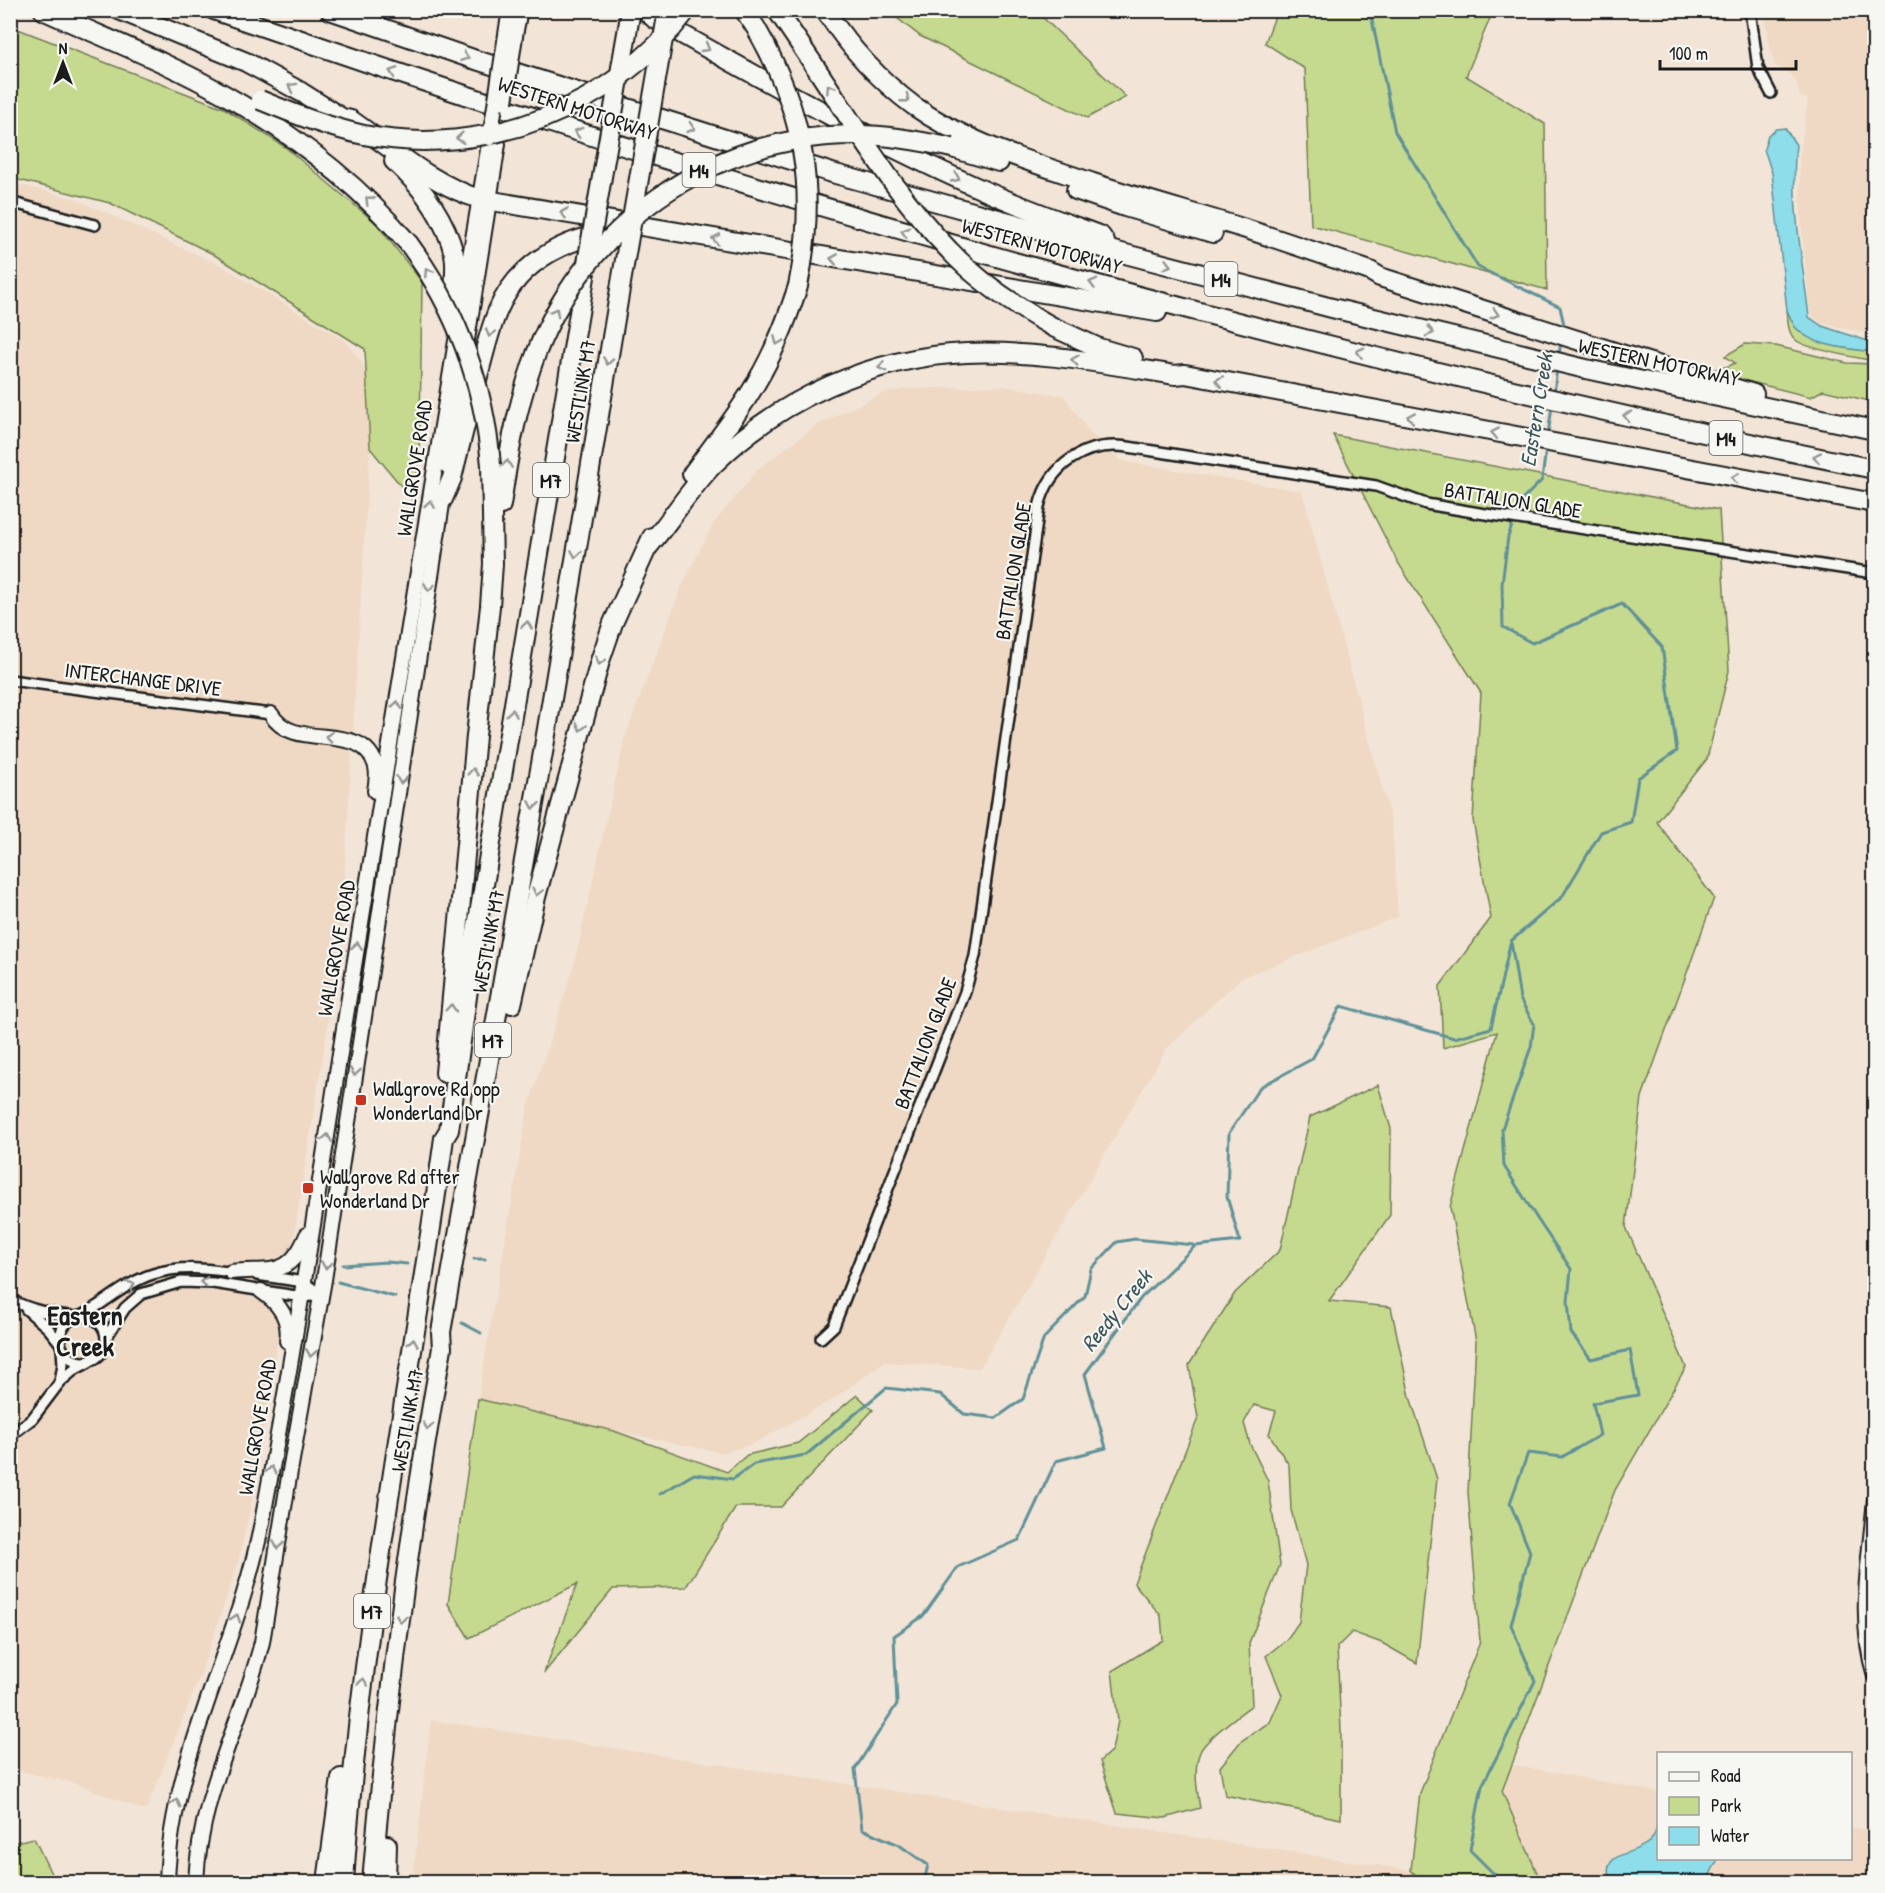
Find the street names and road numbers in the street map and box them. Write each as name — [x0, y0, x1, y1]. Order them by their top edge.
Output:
street label: WESTERN MOTORWAY — [494, 69, 660, 147]
road number: M4 — [682, 153, 716, 187]
street label: WESTERN MOTORWAY — [959, 211, 1126, 281]
road number: M4 — [1204, 262, 1238, 296]
street label: WESTERN MOTORWAY — [1576, 331, 1743, 393]
street label: WESTLINK M7 — [558, 337, 602, 445]
street label: WALLGROVE ROAD — [389, 398, 439, 538]
road number: M4 — [1710, 421, 1742, 455]
road number: M7 — [533, 463, 569, 497]
street label: BATTALION GLADE — [1442, 475, 1584, 525]
street label: BATTALION GLADE — [988, 500, 1038, 642]
street label: INTERCHANGE DRIVE — [63, 655, 223, 703]
street label: WALLGROVE ROAD — [310, 878, 362, 1018]
street label: WESTLINK M7 — [465, 887, 511, 995]
street label: BATTALION GLADE — [887, 973, 963, 1113]
road number: M7 — [475, 1023, 511, 1057]
street label: WALLGROVE ROAD — [231, 1357, 283, 1497]
street label: WESTLINK M7 — [384, 1366, 430, 1474]
road number: M7 — [354, 1594, 390, 1628]

